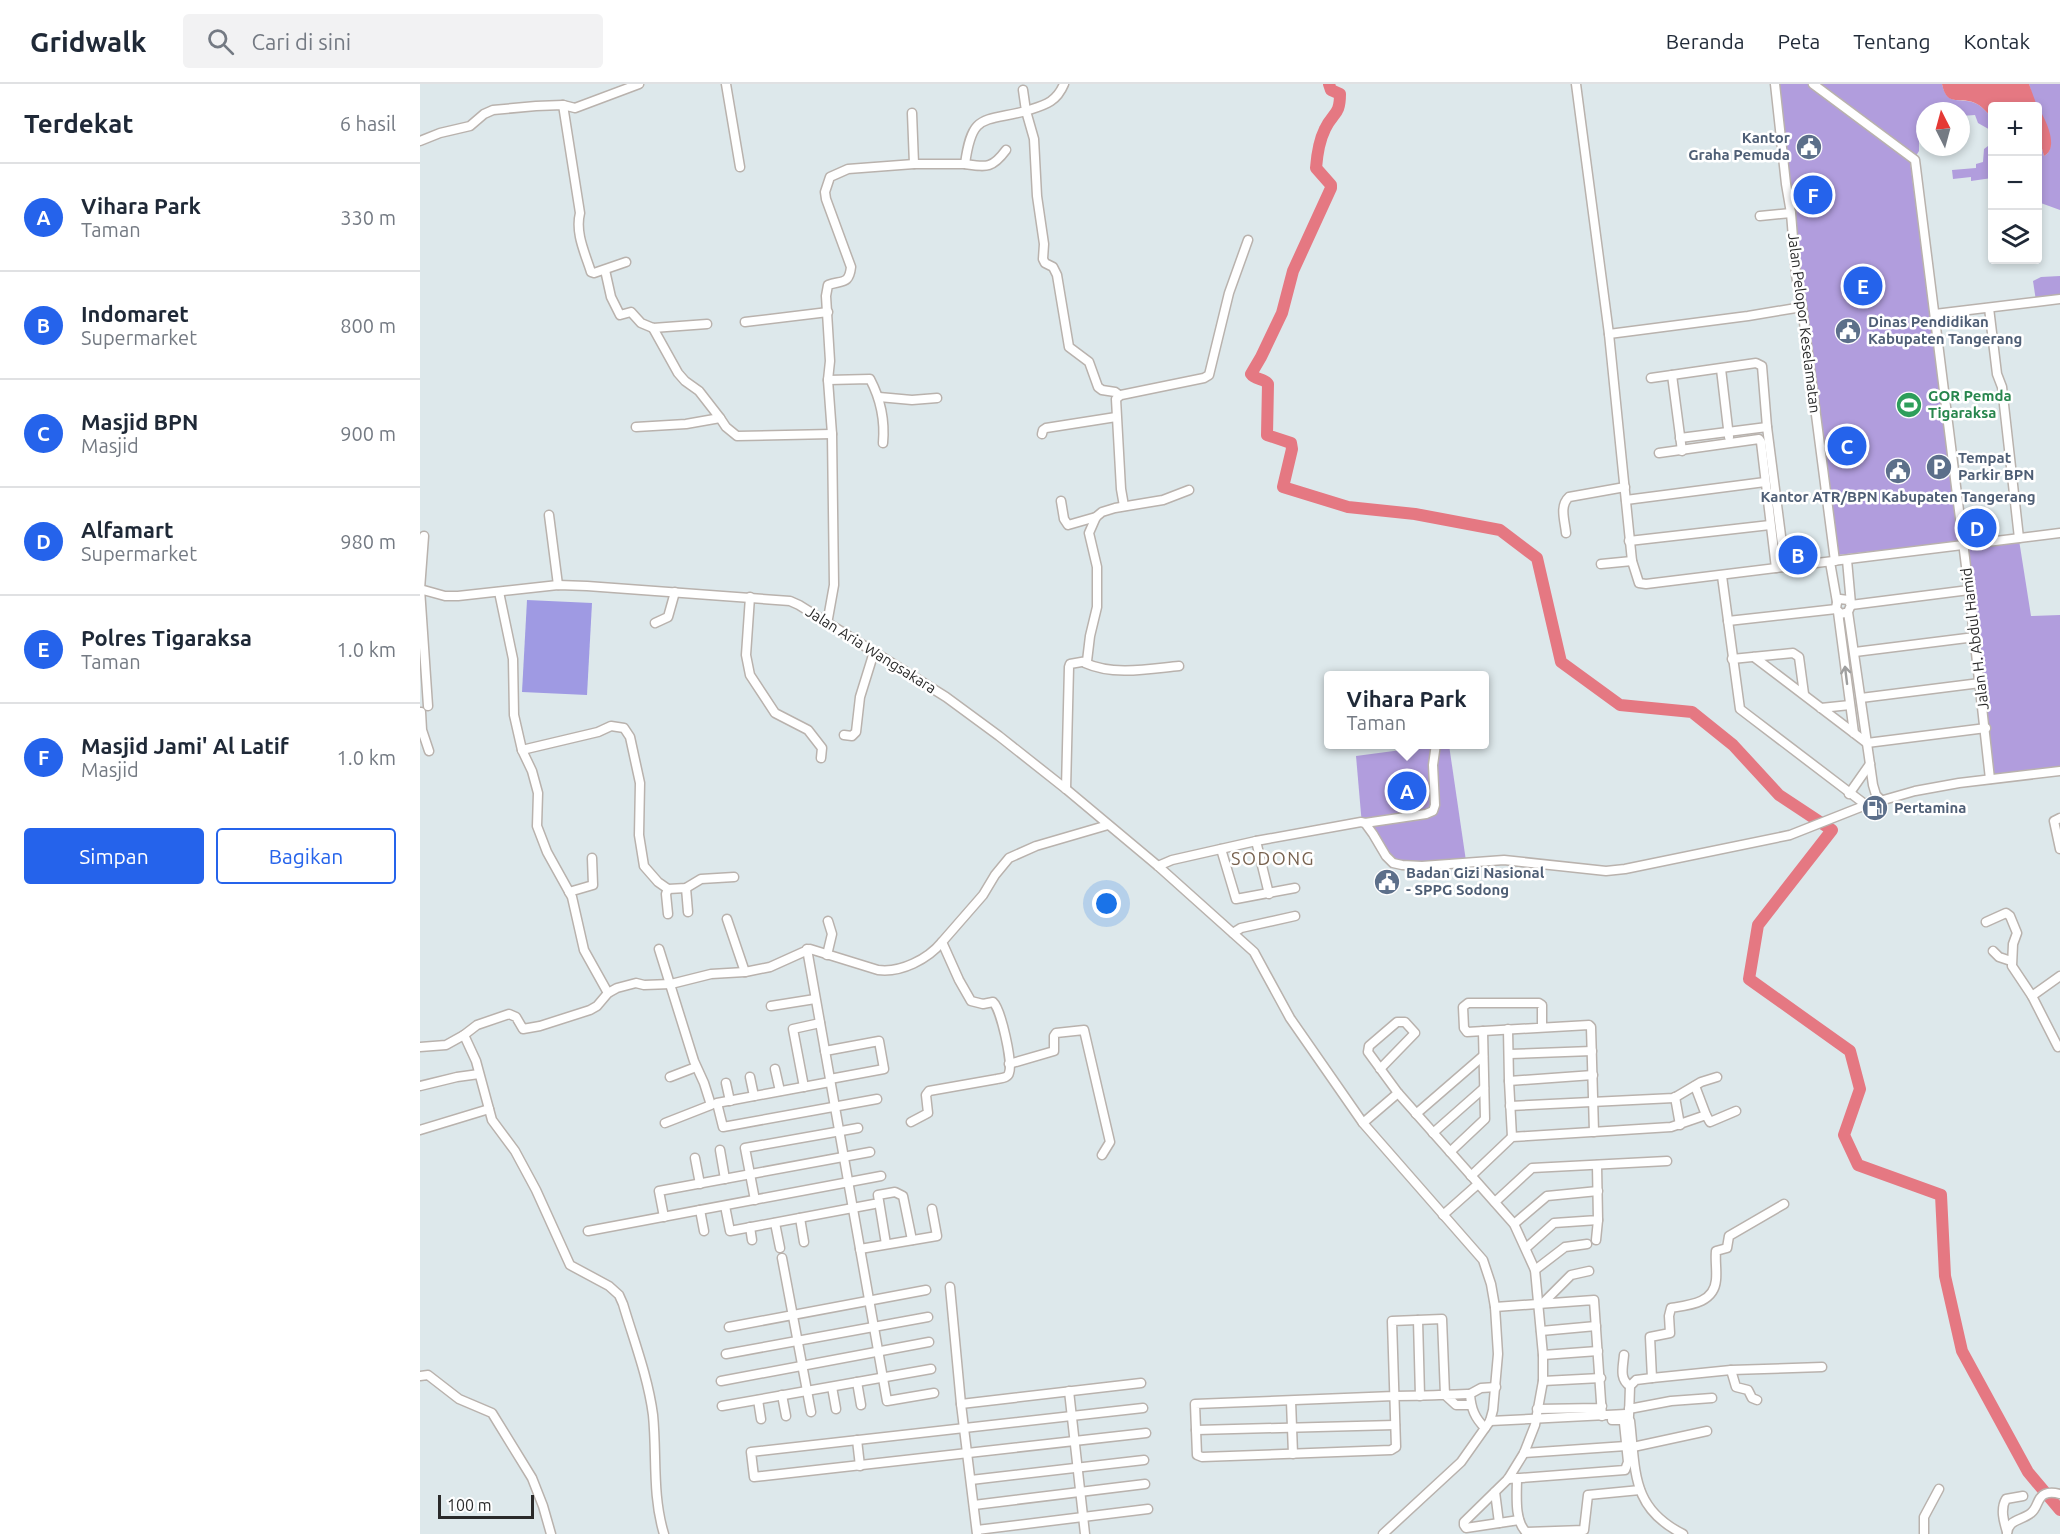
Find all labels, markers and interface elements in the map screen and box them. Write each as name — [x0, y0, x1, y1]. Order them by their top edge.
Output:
search box — [183, 14, 603, 68]
icon: search — [204, 25, 237, 58]
text: Gridwalk — [30, 26, 147, 57]
text: Cari di sini — [252, 29, 351, 54]
text: Beranda — [1666, 29, 1745, 53]
text: Peta — [1778, 29, 1820, 53]
text: Tentang — [1853, 29, 1931, 53]
text: Kontak — [1964, 29, 2030, 53]
north arrow — [1916, 102, 1970, 156]
map controls — [1988, 102, 2042, 264]
button: + — [1988, 102, 2042, 156]
text: Terdekat — [24, 109, 134, 138]
text: 6 hasil — [340, 112, 396, 135]
place label: Kantor Graha Pemuda — [1688, 129, 1791, 163]
public building icon: Kantor Graha Pemuda — [1794, 132, 1824, 162]
button: − — [1988, 156, 2042, 210]
pin: F — [1794, 172, 1832, 218]
text: Vihara Park — [81, 193, 201, 218]
text: A — [36, 206, 51, 229]
text: 330 m — [340, 206, 396, 229]
button: layers — [1988, 210, 2042, 264]
text: Taman — [81, 218, 141, 241]
street label: Jalan Pelopor Keselamatan — [1785, 232, 1824, 414]
pin: E — [1844, 264, 1882, 308]
text: Indomaret — [81, 301, 189, 326]
place label: Dinas Pendidikan Kabupaten Tangerang — [1868, 313, 2022, 347]
text: B — [37, 314, 50, 337]
text: 800 m — [340, 314, 396, 337]
public building icon: Dinas Pendidikan Kabupaten Tangerang — [1833, 316, 1863, 346]
text: Supermarket — [81, 326, 197, 349]
place label: GOR Pemda Tigaraksa — [1928, 387, 2012, 421]
sports icon: GOR Pemda Tigaraksa — [1894, 390, 1924, 420]
text: Masjid BPN — [81, 409, 198, 434]
text: C — [37, 422, 50, 445]
text: 900 m — [340, 422, 396, 445]
pin: C — [1828, 424, 1866, 469]
text: Masjid — [81, 434, 139, 457]
place label: Tempat Parkir BPN — [1958, 449, 2034, 483]
parking icon: Tempat Parkir BPN — [1924, 452, 1954, 482]
public building icon: Kantor ATR/BPN Kabupaten Tangerang — [1883, 456, 1913, 486]
place label: Kantor ATR/BPN Kabupaten Tangerang — [1760, 488, 2036, 505]
pin: D — [1958, 506, 1996, 550]
text: Alfamart — [81, 517, 173, 542]
text: D — [36, 530, 51, 553]
text: 980 m — [340, 530, 396, 553]
pin: B — [1778, 532, 1818, 578]
text: Supermarket — [81, 542, 197, 565]
street label: Jalan H. Abdul Hamid — [1957, 567, 1992, 711]
street label: Jalan Aria Wangsakara — [803, 603, 940, 697]
text: Polres Tigaraksa — [81, 625, 252, 650]
text: E — [38, 638, 49, 661]
text: 1.0 km — [337, 638, 396, 661]
text: Taman — [81, 650, 141, 673]
one-way arrow — [1840, 666, 1851, 686]
popup — [1324, 671, 1489, 749]
text: Vihara Park — [1347, 686, 1466, 711]
text: Taman — [1347, 711, 1406, 734]
text: Masjid Jami' Al Latif — [81, 733, 289, 758]
text: F — [38, 746, 49, 769]
text: 1.0 km — [337, 746, 396, 769]
text: Masjid — [81, 758, 139, 781]
pin: A — [1388, 768, 1426, 814]
fuel station icon: Pertamina — [1860, 793, 1890, 823]
place label: Pertamina — [1894, 799, 1966, 816]
button: Simpan — [24, 828, 204, 884]
button: Bagikan — [216, 828, 396, 884]
district label: SODONG — [1231, 848, 1315, 868]
place label: Badan Gizi Nasional - SPPG Sodong — [1406, 864, 1545, 898]
public building icon: Badan Gizi Nasional - SPPG Sodong — [1372, 867, 1402, 897]
your location — [1092, 889, 1121, 918]
scale bar — [438, 1492, 534, 1520]
text: 100 m — [447, 1496, 492, 1514]

